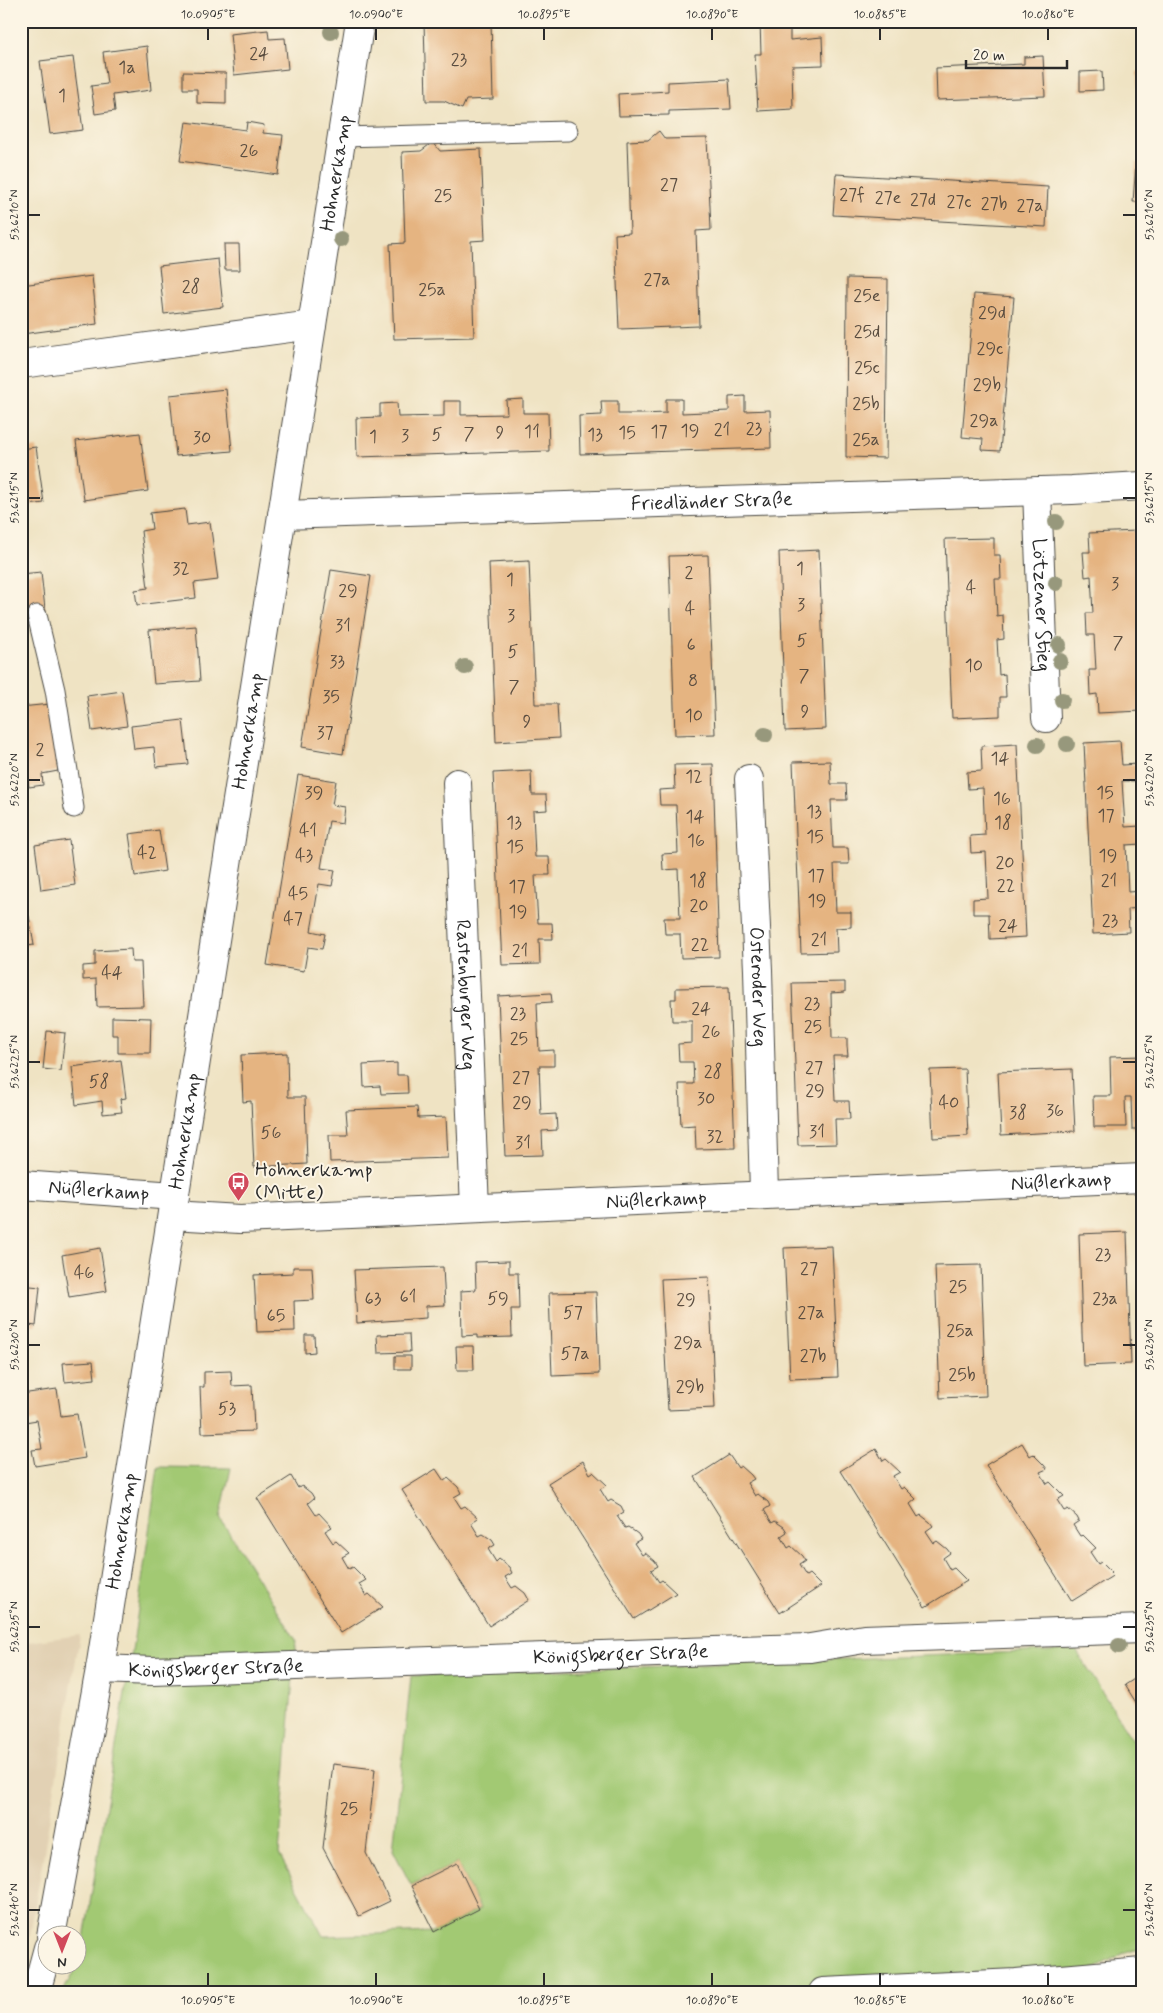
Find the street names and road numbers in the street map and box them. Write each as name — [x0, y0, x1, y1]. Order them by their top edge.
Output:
street label: Hohnerkamp — [314, 113, 359, 233]
street label: Friedländer Straße — [630, 485, 793, 517]
street label: Lötzener Stieg — [1025, 538, 1058, 672]
street label: Hohnerkamp — [225, 671, 270, 791]
street label: Rastenburger Weg — [449, 919, 483, 1071]
street label: Osteroder Weg — [742, 926, 774, 1047]
street label: Hohnerkamp — [162, 1071, 207, 1191]
street label: Nüßlerkamp — [1010, 1166, 1112, 1197]
street label: Nüßlerkamp — [48, 1174, 150, 1208]
street label: Nüßlerkamp — [605, 1184, 707, 1216]
street label: Hohnerkamp — [99, 1471, 144, 1591]
street label: Königsberger Straße — [533, 1638, 709, 1672]
street label: Königsberger Straße — [128, 1652, 304, 1686]

